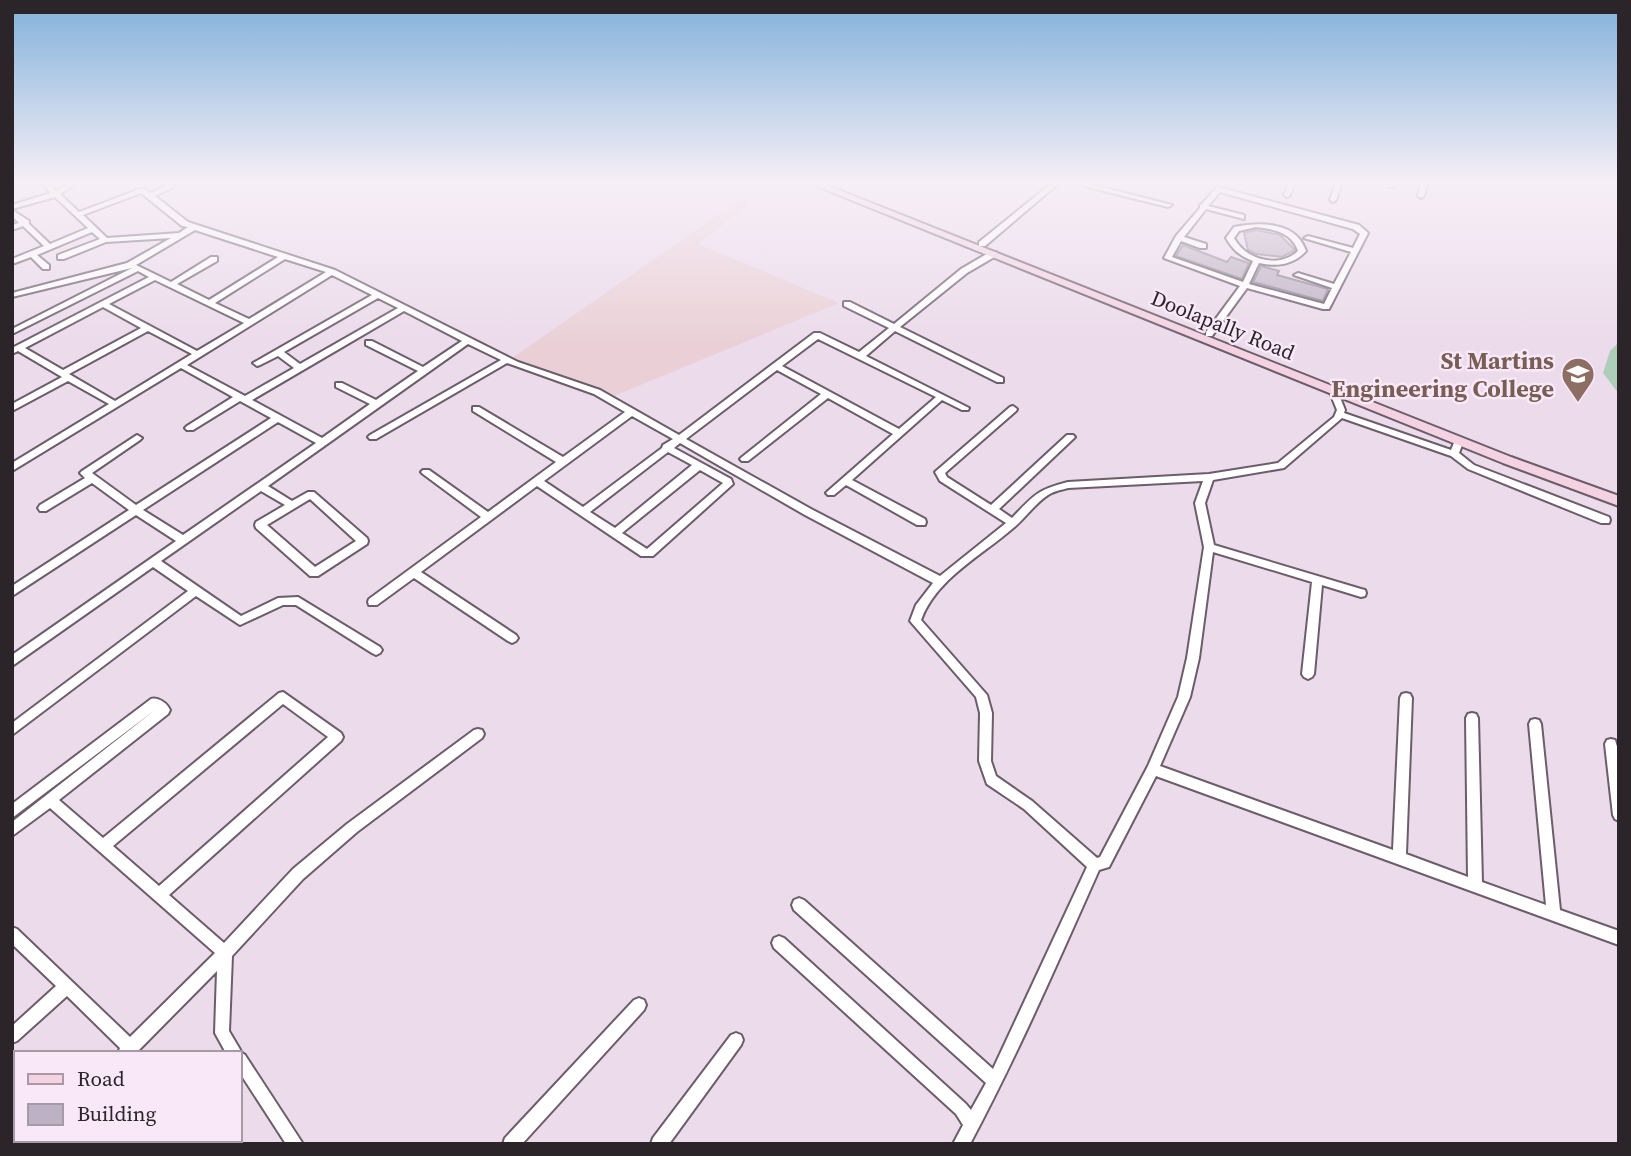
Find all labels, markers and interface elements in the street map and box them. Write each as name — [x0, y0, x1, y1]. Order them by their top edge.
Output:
street label: Doolapally Road — [1147, 283, 1299, 367]
place label: St Martins Engineering College — [1331, 344, 1554, 405]
school or university icon: St Martins Engineering College — [1559, 355, 1597, 404]
legend — [14, 1051, 242, 1142]
text: Road — [77, 1064, 125, 1093]
text: Building — [77, 1099, 156, 1128]

